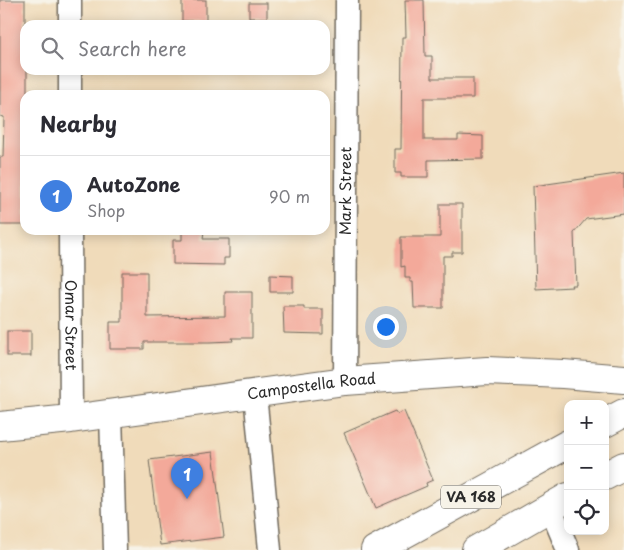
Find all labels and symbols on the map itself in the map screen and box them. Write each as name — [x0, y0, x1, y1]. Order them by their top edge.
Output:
street label: Mark Street — [333, 147, 356, 235]
street label: Omar Street — [60, 280, 84, 370]
your location — [373, 314, 399, 340]
street label: Campostella Road — [245, 366, 377, 404]
pin: 1 — [171, 458, 203, 499]
road number: VA 168 — [441, 486, 501, 508]

